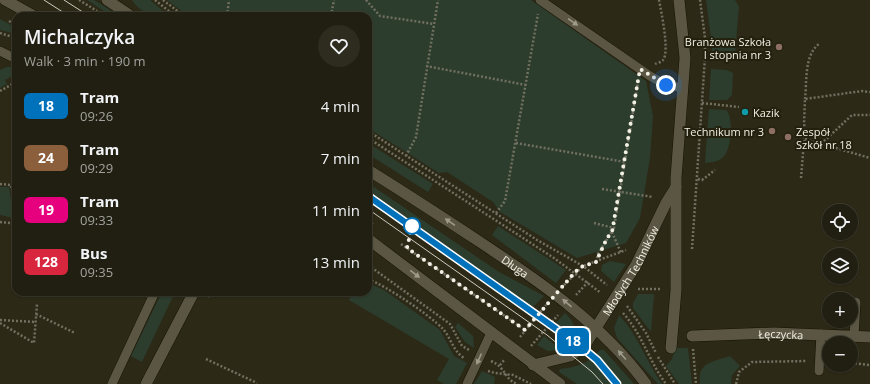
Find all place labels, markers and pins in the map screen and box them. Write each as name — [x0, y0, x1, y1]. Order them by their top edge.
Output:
place label: Branżowa Szkoła I stopnia nr 3 — [685, 34, 771, 62]
marker: Branżowa Szkoła I stopnia nr 3 — [774, 42, 784, 52]
place label: Kazik — [753, 105, 780, 120]
marker: Kazik — [740, 107, 750, 117]
place label: Technikum nr 3 — [684, 124, 764, 139]
place label: Zespół Szkół nr 18 — [796, 124, 852, 152]
marker: Technikum nr 3 — [767, 126, 777, 136]
marker: Zespół Szkół nr 18 — [783, 132, 793, 142]
unlabelled marker — [403, 217, 421, 235]

